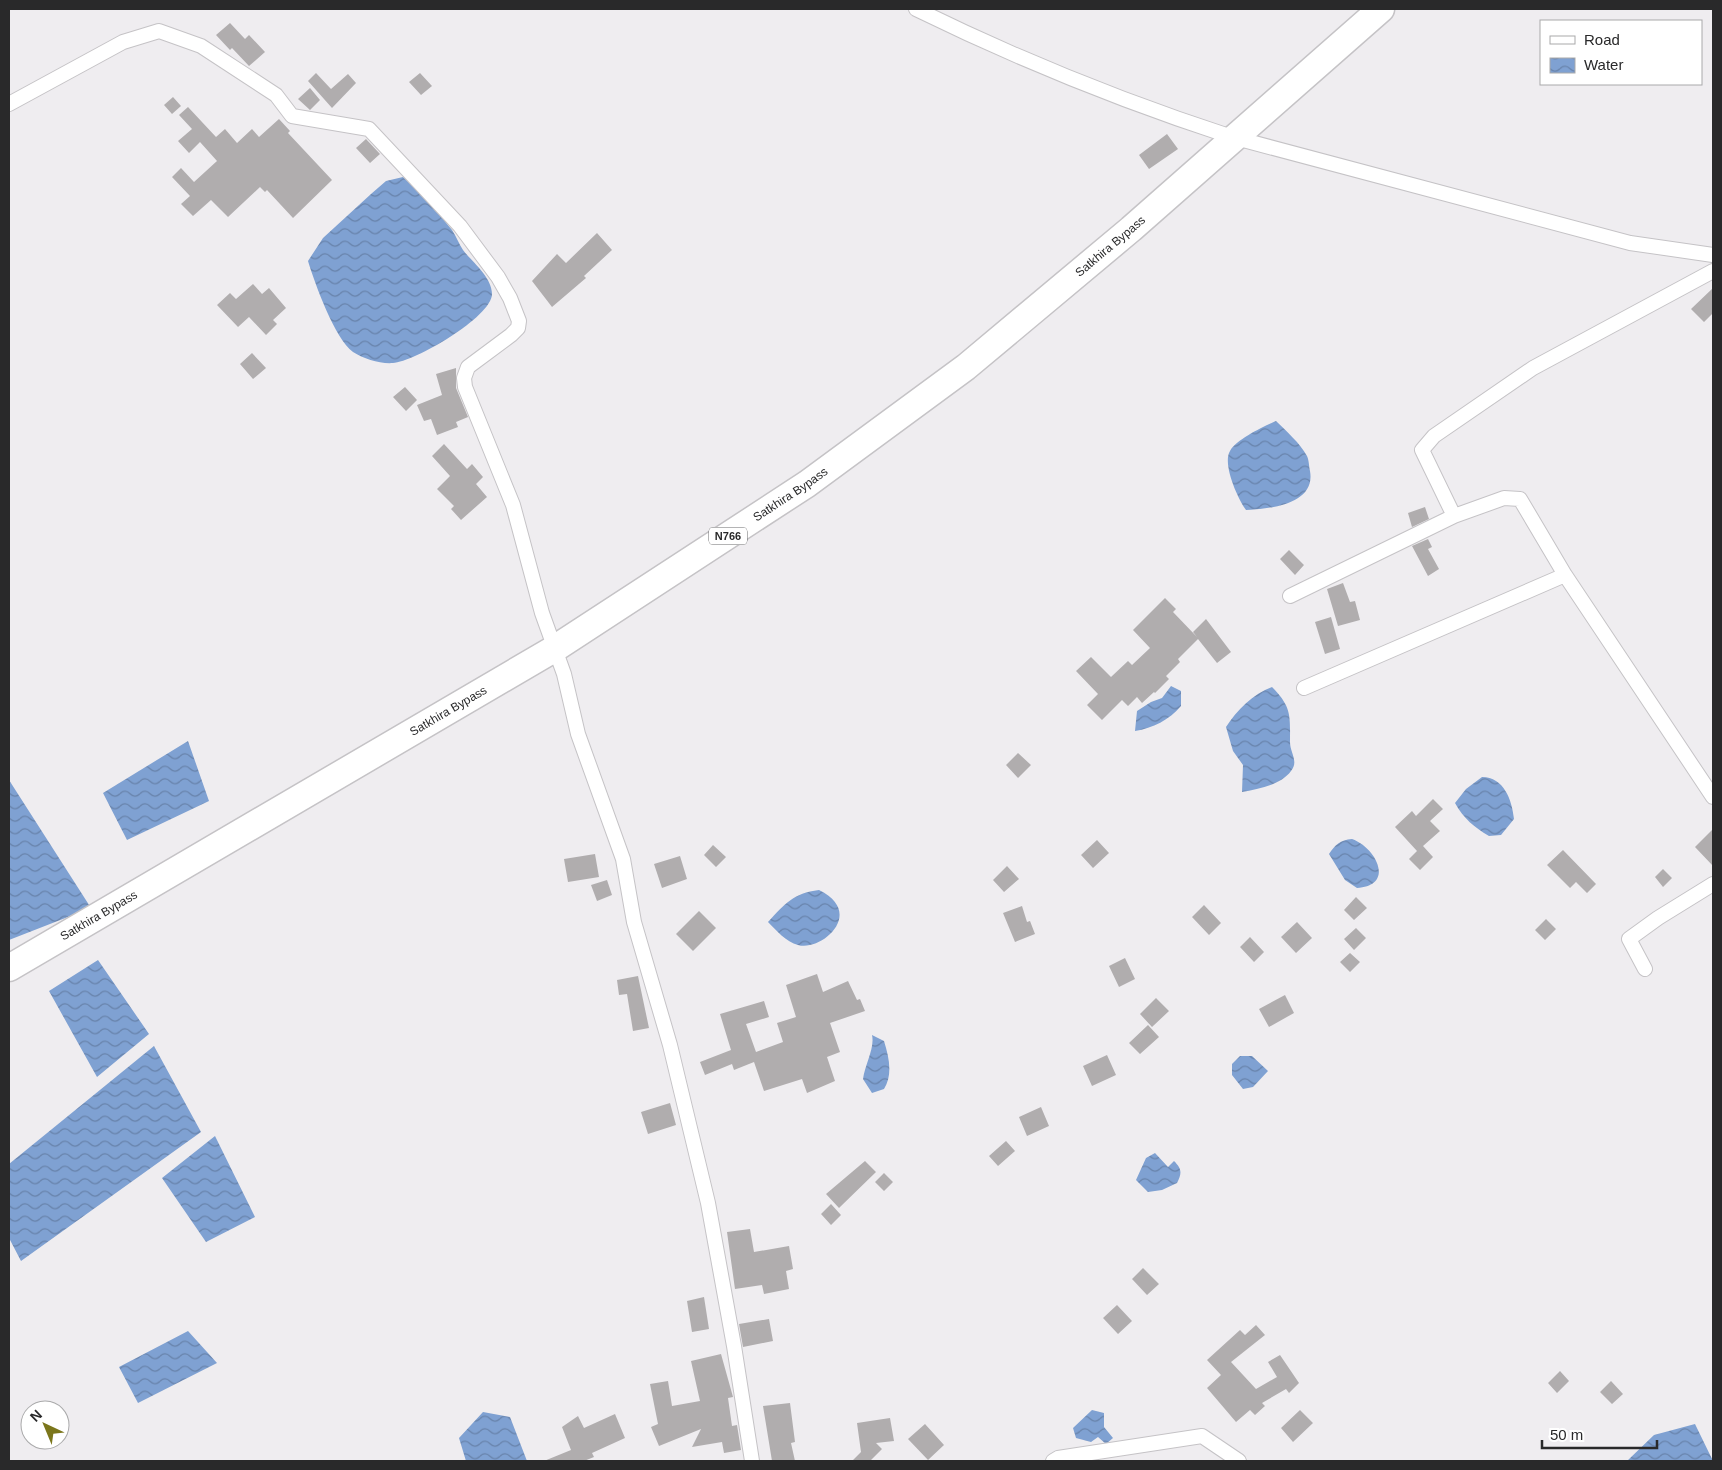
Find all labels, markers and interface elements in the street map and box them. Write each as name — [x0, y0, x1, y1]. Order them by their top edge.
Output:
legend — [1540, 20, 1702, 85]
text: Road — [1584, 31, 1620, 48]
text: Water — [1584, 56, 1623, 73]
street label: Satkhira Bypass — [1072, 213, 1148, 280]
street label: Satkhira Bypass — [750, 464, 830, 524]
road number: N766 — [709, 528, 747, 544]
street label: Satkhira Bypass — [407, 683, 489, 739]
street label: Satkhira Bypass — [58, 887, 140, 943]
north arrow — [20, 1400, 70, 1450]
text: N — [27, 1406, 45, 1425]
scale bar — [1542, 1418, 1657, 1450]
text: 50 m — [1550, 1426, 1583, 1443]

